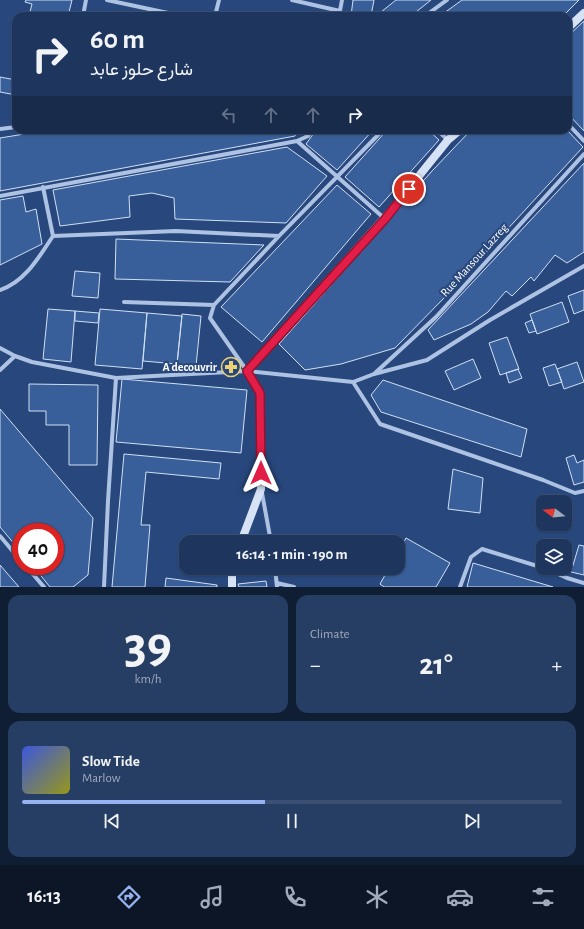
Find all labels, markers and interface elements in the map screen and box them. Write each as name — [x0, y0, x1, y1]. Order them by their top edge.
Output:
text: 60 m — [90, 26, 145, 54]
icon: right — [24, 28, 76, 80]
text: شارع حلوز عابد — [90, 61, 193, 79]
icon: left — [218, 104, 240, 126]
icon: ahead — [260, 104, 282, 126]
icon: ahead — [302, 104, 324, 126]
icon: right — [344, 104, 366, 126]
pin — [392, 172, 426, 206]
icon: arrive — [398, 178, 420, 200]
street label: Rue Mansour Lazreg — [438, 221, 510, 299]
pharmacy icon: A decouvrir — [220, 356, 242, 378]
place label: A decouvrir — [162, 361, 218, 373]
position arrow — [240, 452, 282, 494]
north arrow — [536, 495, 572, 531]
map controls — [536, 495, 572, 575]
speed limit sign: 40 — [12, 523, 64, 575]
button: layers — [536, 539, 572, 575]
text: 16:14 · 1 min · 190 m — [236, 547, 348, 562]
text: 39 — [124, 620, 172, 672]
text: Climate — [310, 628, 349, 641]
text: 21° — [419, 650, 453, 680]
text: − — [310, 654, 321, 676]
text: + — [551, 654, 562, 676]
text: km/h — [135, 673, 161, 686]
text: Slow Tide — [82, 754, 140, 769]
text: Marlow — [82, 772, 120, 785]
icon: previous — [101, 810, 123, 832]
icon: pause — [281, 810, 303, 832]
icon: next — [461, 810, 483, 832]
icon: directions — [115, 883, 143, 911]
icon: music — [198, 883, 226, 911]
icon: phone — [281, 883, 309, 911]
icon: climate — [363, 883, 391, 911]
icon: car — [446, 883, 474, 911]
icon: filters — [529, 883, 557, 911]
text: 16:13 — [27, 888, 61, 906]

